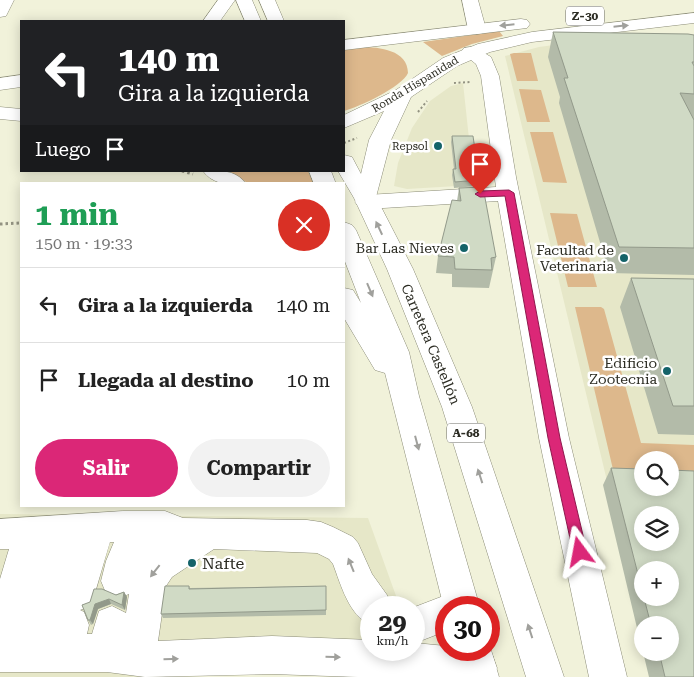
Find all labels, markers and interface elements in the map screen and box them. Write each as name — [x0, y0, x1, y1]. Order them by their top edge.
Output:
road number: Z-30 — [566, 7, 604, 26]
one-way arrow — [498, 21, 514, 29]
one-way arrow — [613, 22, 629, 30]
text: 140 m — [118, 39, 219, 80]
icon: left — [35, 40, 100, 105]
street label: Ronda Hispanidad — [370, 53, 461, 115]
text: Gira a la izquierda — [118, 81, 309, 106]
icon: arrive — [101, 135, 129, 163]
text: Luego — [35, 138, 91, 161]
place label: Repsol — [392, 140, 429, 153]
marker: Repsol — [432, 140, 444, 152]
pin — [459, 143, 501, 194]
icon: arrive — [466, 150, 494, 178]
text: 1 min — [35, 197, 118, 232]
button: close — [278, 199, 330, 251]
one-way arrow — [375, 221, 384, 236]
text: 150 m · 19:33 — [35, 234, 133, 253]
place label: Bar Las Nieves — [356, 240, 454, 256]
marker: Bar Las Nieves — [458, 242, 470, 254]
place label: Facultad de Veterinaria — [536, 242, 614, 274]
marker: Facultad de Veterinaria — [618, 252, 630, 264]
street label: Carretera Castellón — [398, 281, 464, 407]
one-way arrow — [366, 283, 374, 297]
icon: left — [35, 291, 63, 319]
text: Gira a la izquierda — [78, 294, 253, 317]
text: 140 m — [276, 294, 330, 317]
place label: Edificio Zootecnia — [589, 355, 657, 387]
marker: Edificio Zootecnia — [661, 365, 673, 377]
icon: arrive — [35, 366, 63, 394]
text: Llegada al destino — [78, 369, 254, 392]
text: 10 m — [287, 369, 330, 392]
road number: A-68 — [447, 423, 485, 442]
one-way arrow — [413, 436, 421, 451]
button: Salir — [35, 439, 178, 497]
button: Compartir — [188, 439, 330, 497]
map controls — [634, 451, 679, 661]
button: search — [634, 451, 679, 496]
one-way arrow — [475, 468, 483, 483]
button: layers — [634, 506, 679, 551]
position arrow — [553, 525, 605, 577]
place label: Nafte — [202, 554, 245, 573]
marker: Nafte — [186, 557, 198, 569]
one-way arrow — [346, 558, 354, 572]
button: + — [634, 561, 679, 606]
one-way arrow — [150, 564, 160, 578]
speed limit sign: 30 — [435, 596, 500, 661]
text: 29 — [378, 608, 407, 637]
button: − — [634, 616, 679, 661]
one-way arrow — [526, 623, 533, 638]
text: km/h — [376, 634, 409, 648]
one-way arrow — [325, 653, 341, 661]
one-way arrow — [163, 655, 179, 663]

